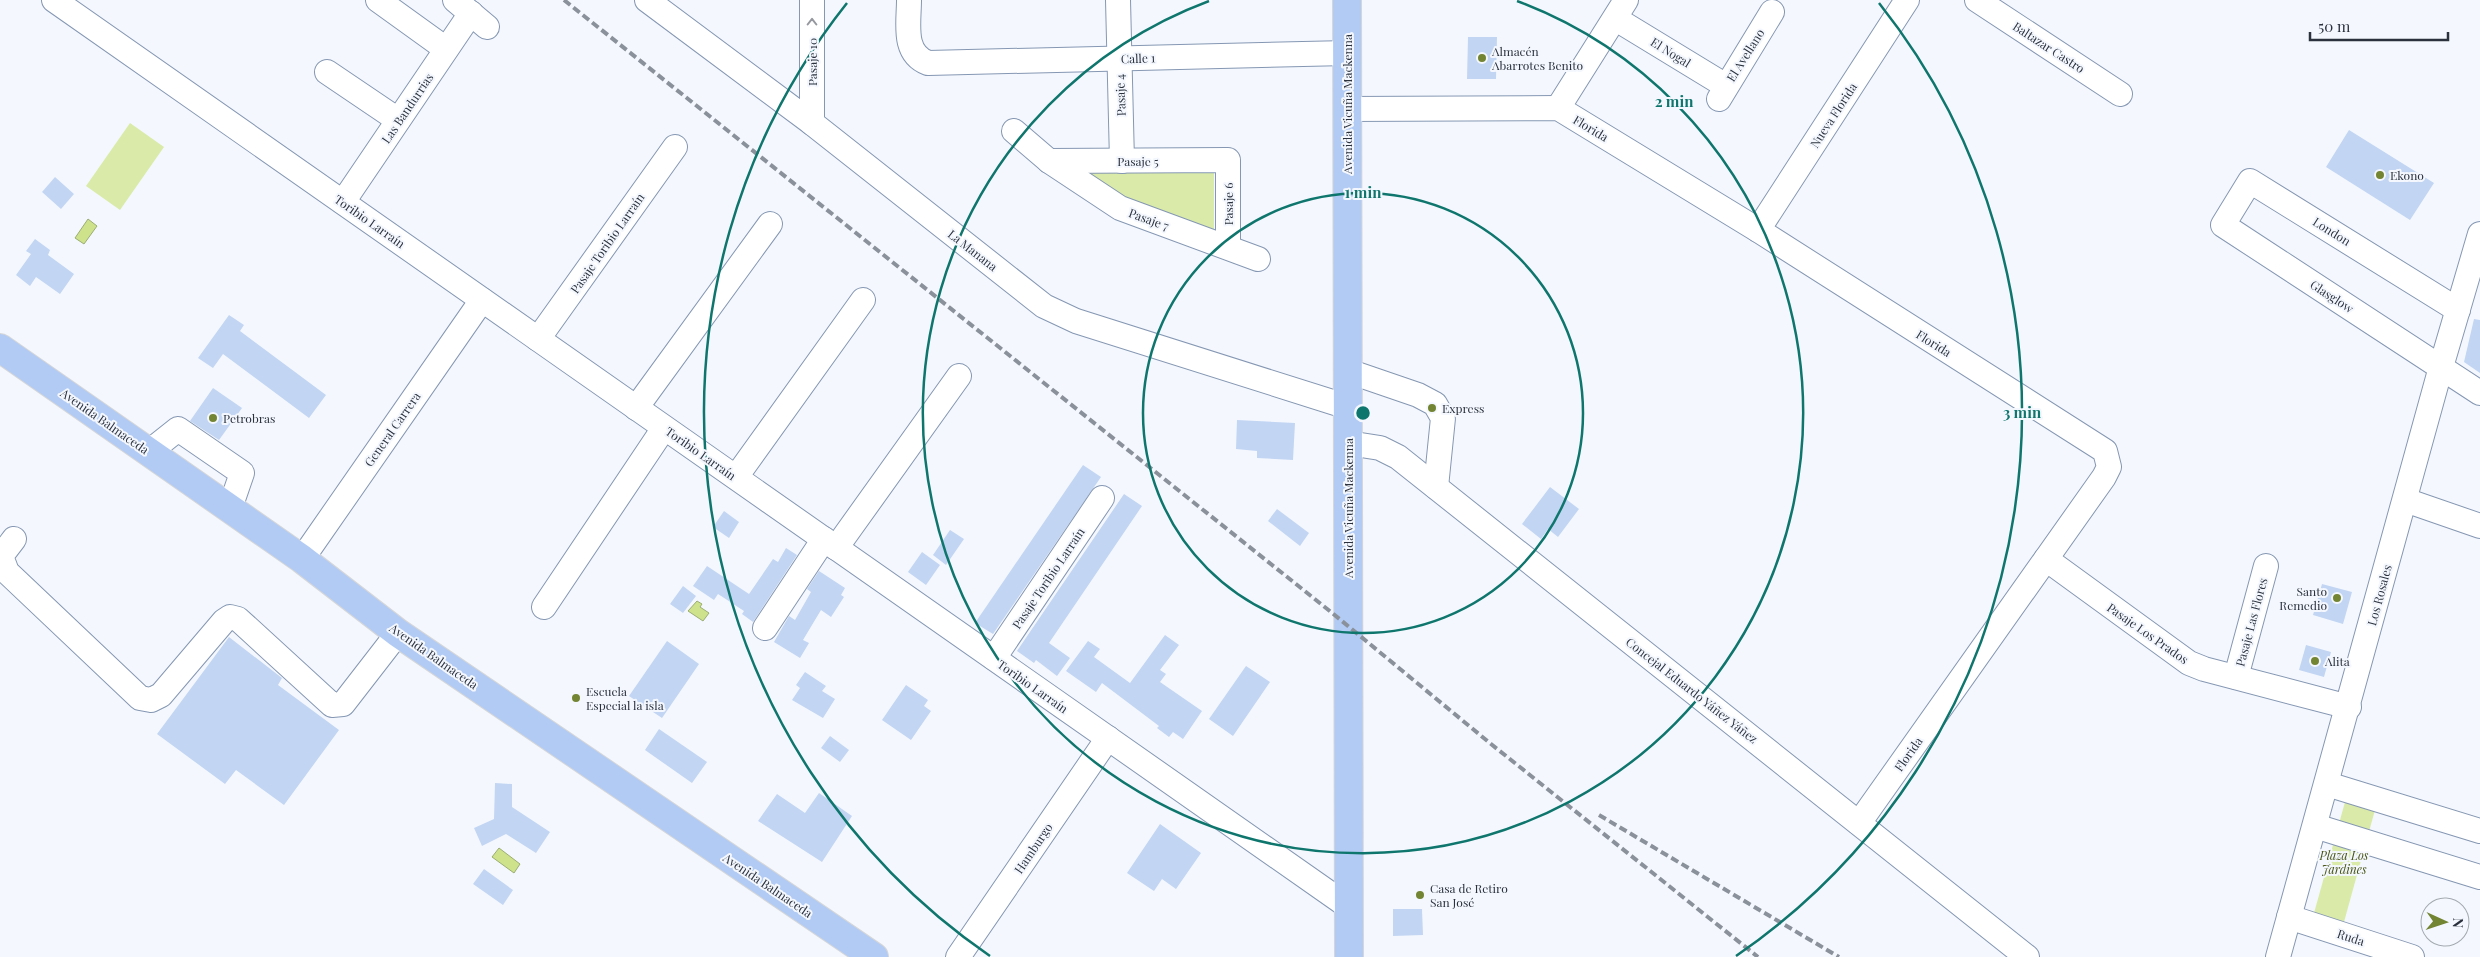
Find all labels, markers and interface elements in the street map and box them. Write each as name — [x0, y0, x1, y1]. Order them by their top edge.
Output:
scale bar — [2310, 10, 2448, 42]
text: 50 m — [2318, 16, 2351, 36]
one-way arrow — [807, 18, 817, 26]
street label: Baltazar Castro — [2010, 18, 2088, 76]
street label: El Avellano — [1723, 25, 1768, 84]
street label: Avenida Vicuña Mackenna — [1339, 34, 1355, 175]
street label: El Nogal — [1648, 34, 1694, 71]
street label: Pasaje 10 — [804, 38, 820, 86]
place label: Almacén Abarrotes Benito — [1491, 43, 1583, 73]
street label: Calle 1 — [1120, 49, 1156, 67]
marker: Almacén Abarrotes Benito — [1476, 52, 1488, 64]
street label: Las Bandurrias — [378, 70, 436, 146]
street label: Pasaje 4 — [1111, 74, 1129, 116]
street label: Nueva Florida — [1806, 79, 1860, 151]
text: 2 min — [1655, 91, 1694, 111]
street label: Florida — [1570, 111, 1612, 145]
street label: Pasaje 5 — [1117, 153, 1159, 169]
place label: Ekono — [2390, 167, 2424, 183]
marker: Ekono — [2374, 169, 2386, 181]
text: 1 min — [1345, 182, 1382, 202]
street label: Pasaje 6 — [1220, 183, 1236, 225]
street label: Pasaje Toribio Larraín — [566, 190, 648, 296]
street label: Toribio Larraín — [332, 191, 408, 251]
street label: Pasaje 7 — [1127, 204, 1171, 234]
street label: London — [2310, 213, 2354, 249]
street label: La Manana — [945, 226, 1001, 274]
street label: Glasglow — [2307, 276, 2357, 316]
street label: Florida — [1913, 326, 1955, 360]
street label: Avenida Balmaceda — [57, 384, 152, 457]
street label: General Carrera — [360, 389, 424, 469]
place label: Express — [1442, 400, 1484, 416]
marker: Express — [1426, 402, 1438, 414]
text: 3 min — [2003, 402, 2042, 422]
centre of rings — [1354, 404, 1372, 422]
place label: Petrobras — [223, 410, 275, 426]
marker: Petrobras — [207, 412, 219, 424]
street label: Toribio Larraín — [663, 423, 739, 483]
street label: Avenida Vicuña Mackenna — [1340, 438, 1356, 579]
street label: Pasaje Toribio Larraín — [1008, 524, 1088, 632]
street label: Los Rosales — [2363, 563, 2395, 627]
street label: Pasaje Las Flores — [2231, 576, 2271, 668]
place label: Santo Remedio — [2279, 583, 2327, 613]
marker: Santo Remedio — [2331, 592, 2343, 604]
street label: Pasaje Los Prados — [2104, 599, 2192, 667]
street label: Avenida Balmaceda — [386, 619, 481, 692]
street label: Concejal Eduardo Yáñez Yáñez — [1623, 634, 1761, 747]
place label: Alita — [2324, 653, 2350, 669]
marker: Alita — [2309, 655, 2321, 667]
street label: Toribio Larraín — [995, 656, 1071, 716]
place label: Escuela Especial la isla — [586, 683, 664, 713]
marker: Escuela Especial la isla — [570, 692, 582, 704]
street label: Florida — [1890, 734, 1926, 774]
street label: Hamburgo — [1010, 819, 1056, 876]
park label: Plaza Los Jardines — [2319, 847, 2369, 877]
street label: Avenida Balmaceda — [719, 849, 816, 921]
place label: Casa de Retiro San José — [1430, 880, 1508, 910]
marker: Casa de Retiro San José — [1414, 889, 1426, 901]
north arrow — [2420, 897, 2470, 947]
text: N — [2449, 917, 2468, 928]
street label: Ruda — [2335, 925, 2367, 949]

